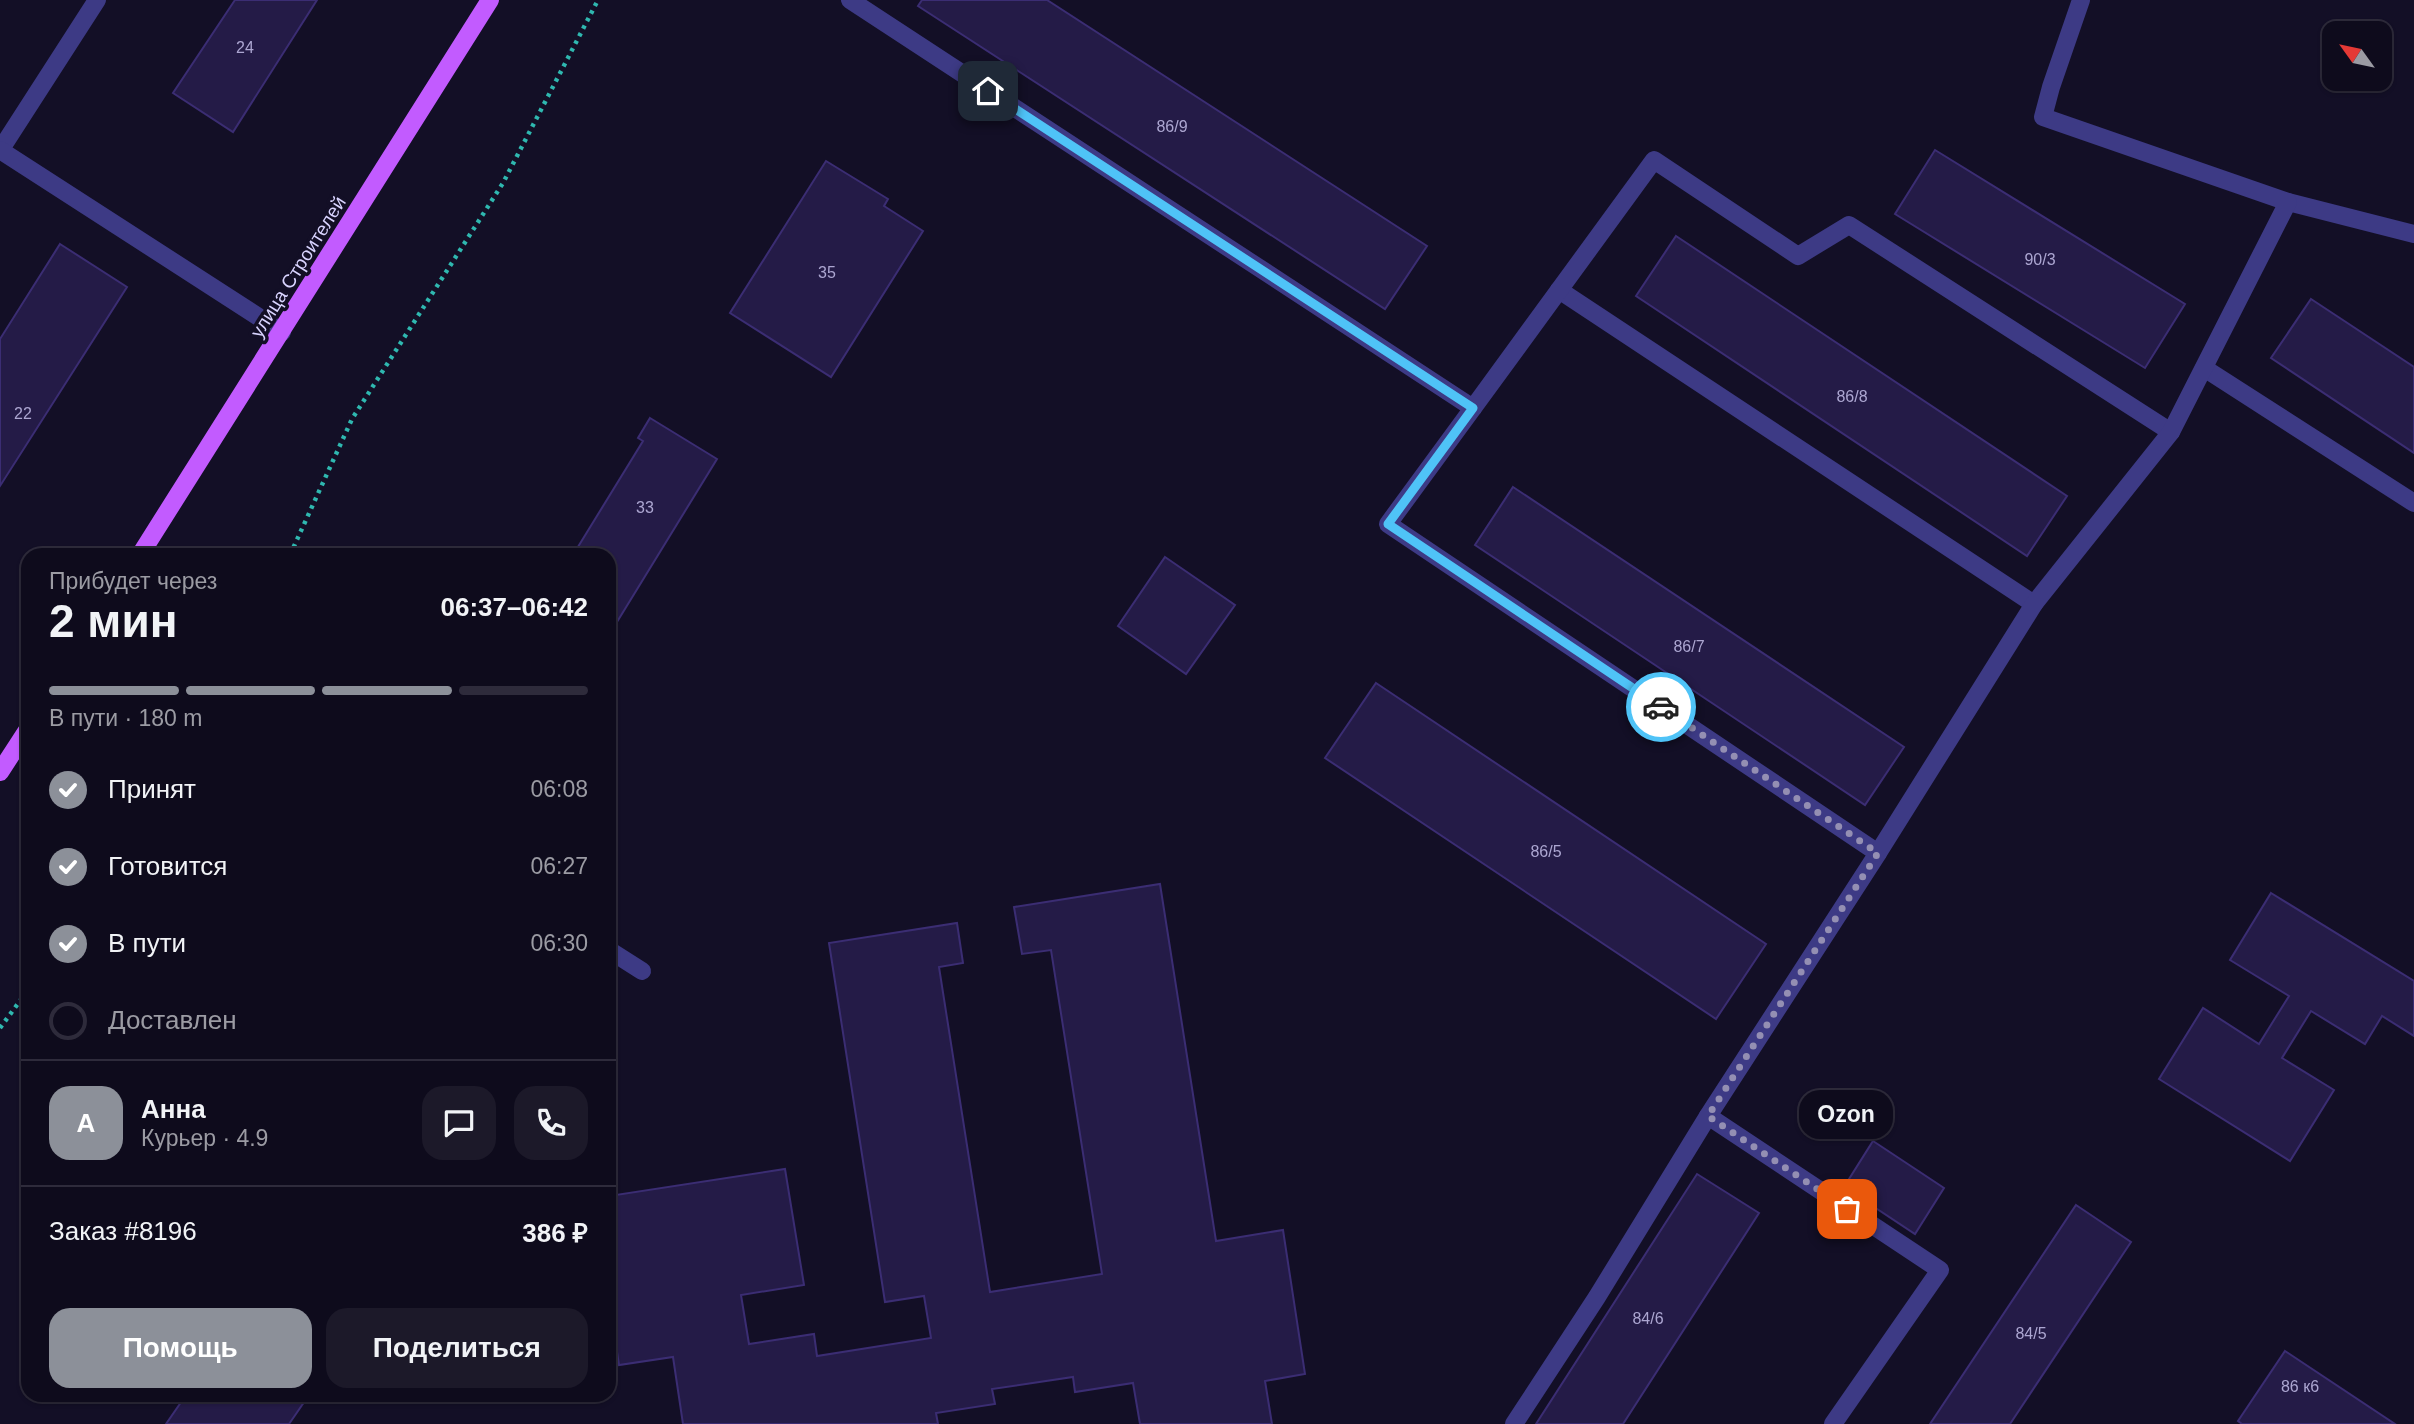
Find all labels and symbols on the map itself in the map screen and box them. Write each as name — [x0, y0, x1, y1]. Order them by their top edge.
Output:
north arrow — [2322, 21, 2392, 91]
house number: 24 — [236, 39, 254, 56]
pin — [958, 61, 1018, 121]
house number: 86/9 — [1156, 118, 1188, 135]
street label: улица Строителей — [246, 193, 350, 341]
house number: 90/3 — [2024, 251, 2056, 268]
house number: 35 — [818, 264, 836, 281]
house number: 86/8 — [1836, 388, 1868, 405]
house number: 22 — [14, 405, 32, 422]
house number: 33 — [636, 499, 654, 516]
house number: 86/7 — [1673, 638, 1705, 655]
courier — [1626, 672, 1696, 742]
house number: 86/5 — [1530, 843, 1562, 860]
callout: Ozon — [1800, 1090, 1894, 1139]
pin — [1817, 1179, 1877, 1239]
house number: 84/6 — [1632, 1310, 1664, 1327]
house number: 84/5 — [2015, 1325, 2047, 1342]
house number: 86 к6 — [2281, 1378, 2319, 1395]

